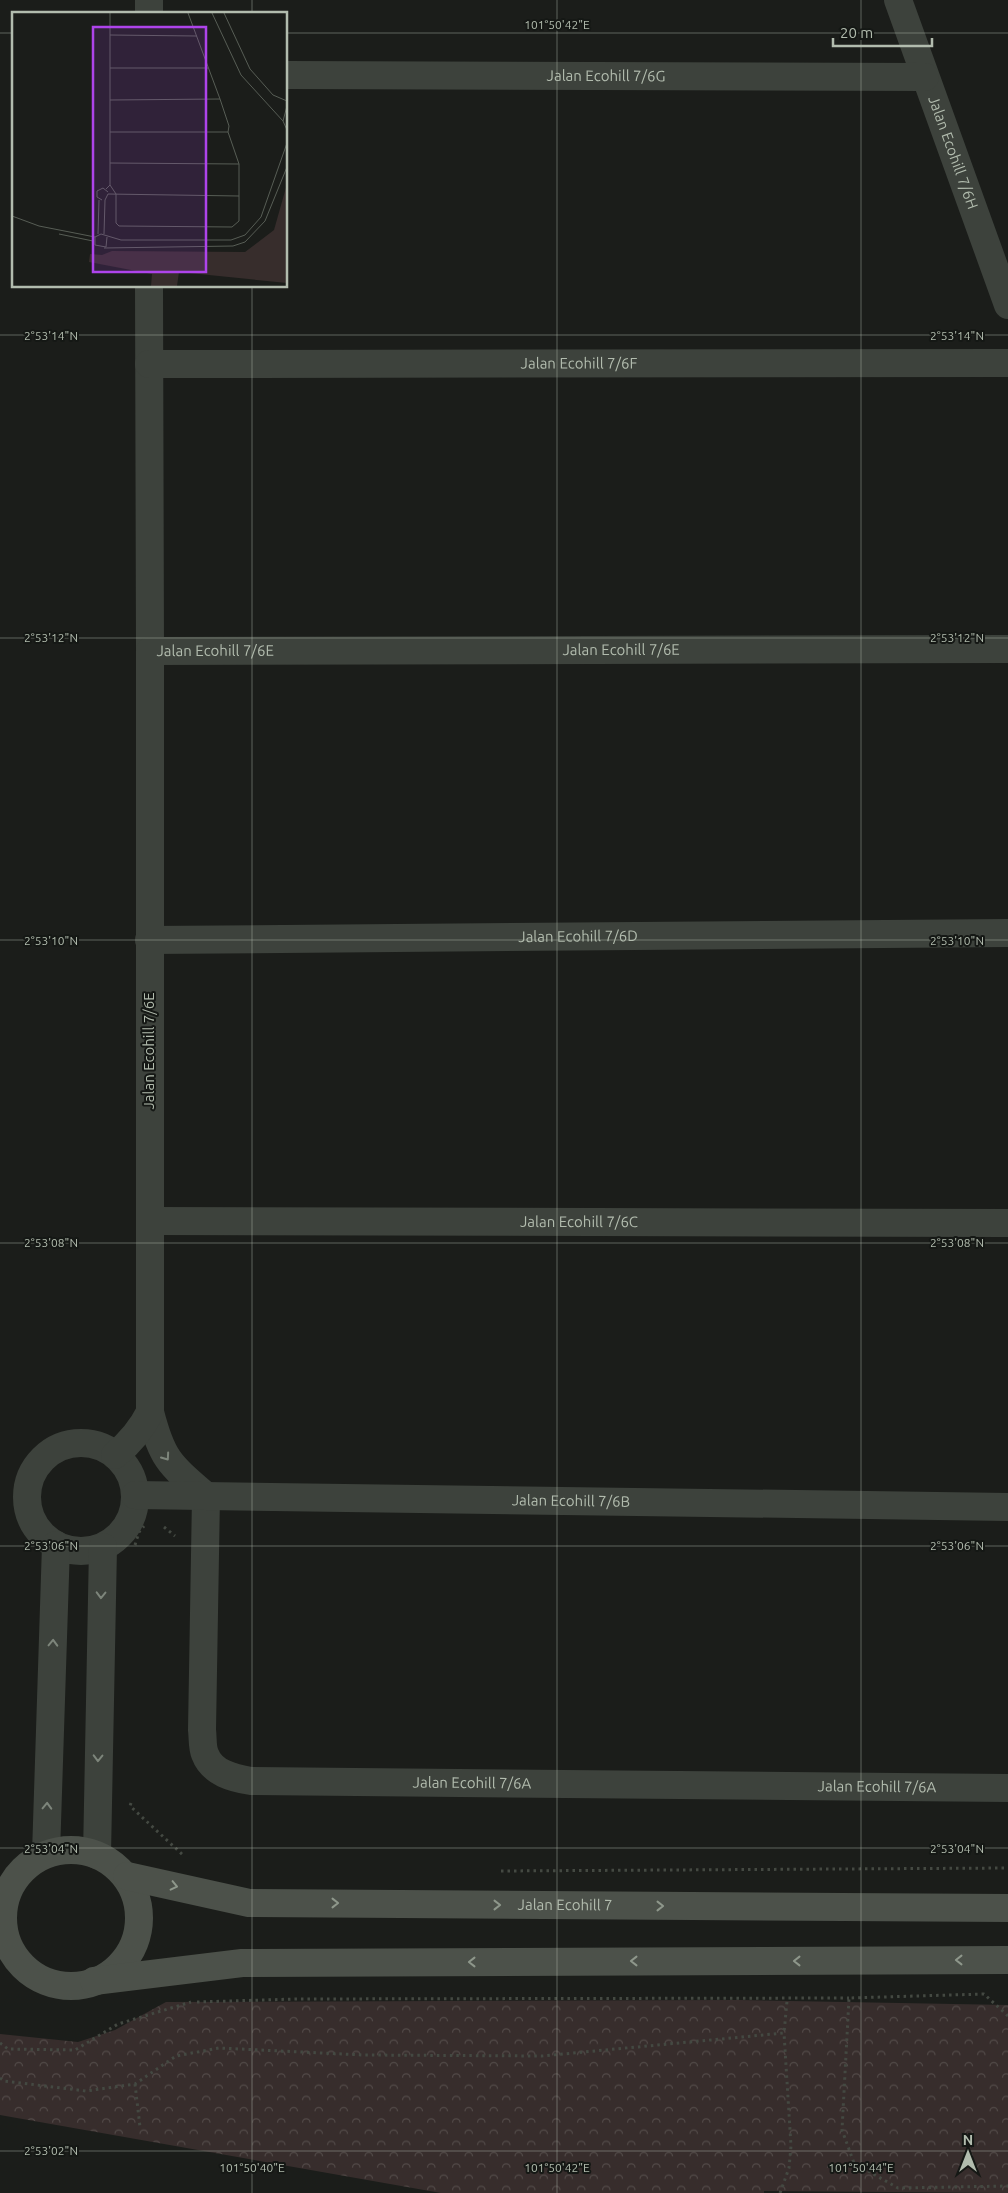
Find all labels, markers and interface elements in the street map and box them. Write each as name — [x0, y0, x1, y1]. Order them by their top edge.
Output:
inset map — [12, 12, 288, 288]
scale bar — [833, 15, 932, 47]
text: 101°50'42"E — [524, 18, 590, 31]
text: 20 m — [840, 24, 873, 41]
street label: Jalan Ecohill 7/6G — [547, 67, 665, 84]
street label: Jalan Ecohill 7/6H — [925, 93, 982, 211]
text: 2°53'14"N — [24, 329, 78, 342]
text: 2°53'14"N — [930, 329, 984, 342]
street label: Jalan Ecohill 7/6F — [521, 354, 638, 372]
text: 2°53'12"N — [24, 631, 78, 644]
text: 2°53'12"N — [930, 631, 984, 644]
street label: Jalan Ecohill 7/6E — [562, 641, 680, 658]
street label: Jalan Ecohill 7/6E — [156, 642, 274, 659]
street label: Jalan Ecohill 7/6D — [518, 927, 638, 945]
text: 2°53'10"N — [24, 934, 78, 947]
text: 2°53'10"N — [930, 934, 984, 947]
street label: Jalan Ecohill 7/6E — [140, 992, 157, 1110]
street label: Jalan Ecohill 7/6C — [520, 1213, 638, 1230]
text: 2°53'08"N — [24, 1236, 78, 1249]
text: 2°53'08"N — [930, 1236, 984, 1249]
one-way arrow — [160, 1451, 169, 1461]
street label: Jalan Ecohill 7/6B — [512, 1491, 630, 1510]
text: 2°53'06"N — [24, 1539, 78, 1552]
text: 2°53'06"N — [930, 1539, 984, 1552]
one-way arrow — [96, 1592, 107, 1600]
one-way arrow — [48, 1639, 58, 1647]
one-way arrow — [93, 1754, 104, 1762]
street label: Jalan Ecohill 7/6A — [413, 1773, 532, 1792]
street label: Jalan Ecohill 7/6A — [818, 1777, 937, 1795]
one-way arrow — [42, 1802, 53, 1810]
text: 2°53'04"N — [24, 1842, 78, 1855]
text: 2°53'04"N — [930, 1842, 984, 1855]
one-way arrow — [170, 1880, 179, 1891]
street label: Jalan Ecohill 7 — [518, 1896, 613, 1913]
one-way arrow — [331, 1898, 339, 1909]
one-way arrow — [494, 1899, 502, 1910]
one-way arrow — [656, 1900, 664, 1911]
one-way arrow — [955, 1955, 963, 1965]
one-way arrow — [630, 1956, 638, 1966]
one-way arrow — [793, 1956, 800, 1966]
one-way arrow — [468, 1957, 476, 1967]
north arrow — [943, 2128, 993, 2178]
text: N — [963, 2132, 973, 2148]
text: 2°53'02"N — [24, 2144, 78, 2157]
text: 101°50'40"E — [219, 2161, 285, 2174]
text: 101°50'42"E — [524, 2161, 590, 2174]
text: 101°50'44"E — [828, 2161, 894, 2174]

